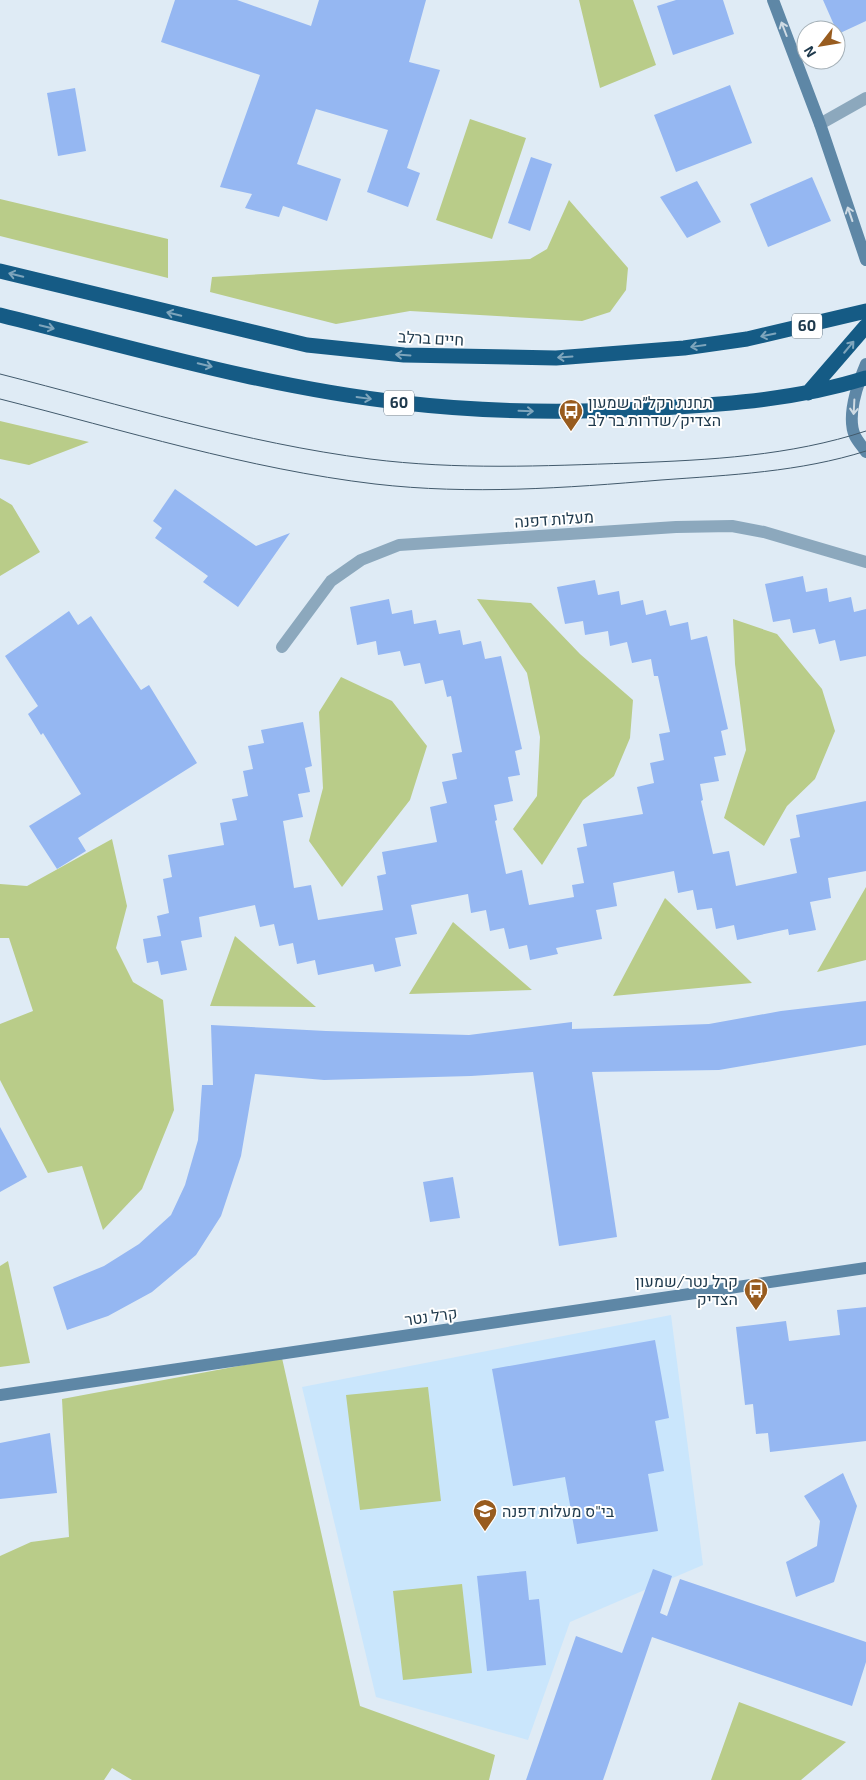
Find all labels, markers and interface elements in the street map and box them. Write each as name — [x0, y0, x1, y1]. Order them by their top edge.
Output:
north arrow — [796, 20, 846, 70]
one-way arrow — [779, 22, 788, 37]
text: N — [800, 43, 819, 61]
one-way arrow — [845, 206, 855, 222]
one-way arrow — [9, 270, 25, 279]
one-way arrow — [167, 309, 183, 318]
road number: 60 — [792, 314, 822, 338]
one-way arrow — [39, 322, 55, 332]
street label: חיים ברלב — [398, 326, 464, 349]
one-way arrow — [760, 331, 776, 340]
one-way arrow — [691, 341, 707, 351]
one-way arrow — [843, 341, 854, 354]
one-way arrow — [395, 350, 411, 359]
one-way arrow — [557, 353, 573, 362]
one-way arrow — [197, 361, 213, 371]
road number: 60 — [384, 390, 414, 416]
place label: תחנת רקל״ה שמעון הצדיק/שדרות בר לב — [588, 392, 721, 429]
one-way arrow — [356, 393, 372, 403]
bus stop icon: תחנת רקל״ה שמעון הצדיק/שדרות בר לב — [558, 398, 584, 432]
one-way arrow — [849, 399, 858, 415]
one-way arrow — [518, 407, 534, 416]
street label: מעלות דפנה — [514, 506, 594, 531]
place label: קרל נטר/שמעון הצדיק — [635, 1271, 738, 1308]
bus stop icon: קרל נטר/שמעון הצדיק — [743, 1277, 769, 1311]
street label: קרל נטר — [403, 1302, 459, 1329]
school or university icon: בי"ס מעלות דפנה — [472, 1498, 498, 1532]
place label: בי"ס מעלות דפנה — [502, 1501, 615, 1520]

